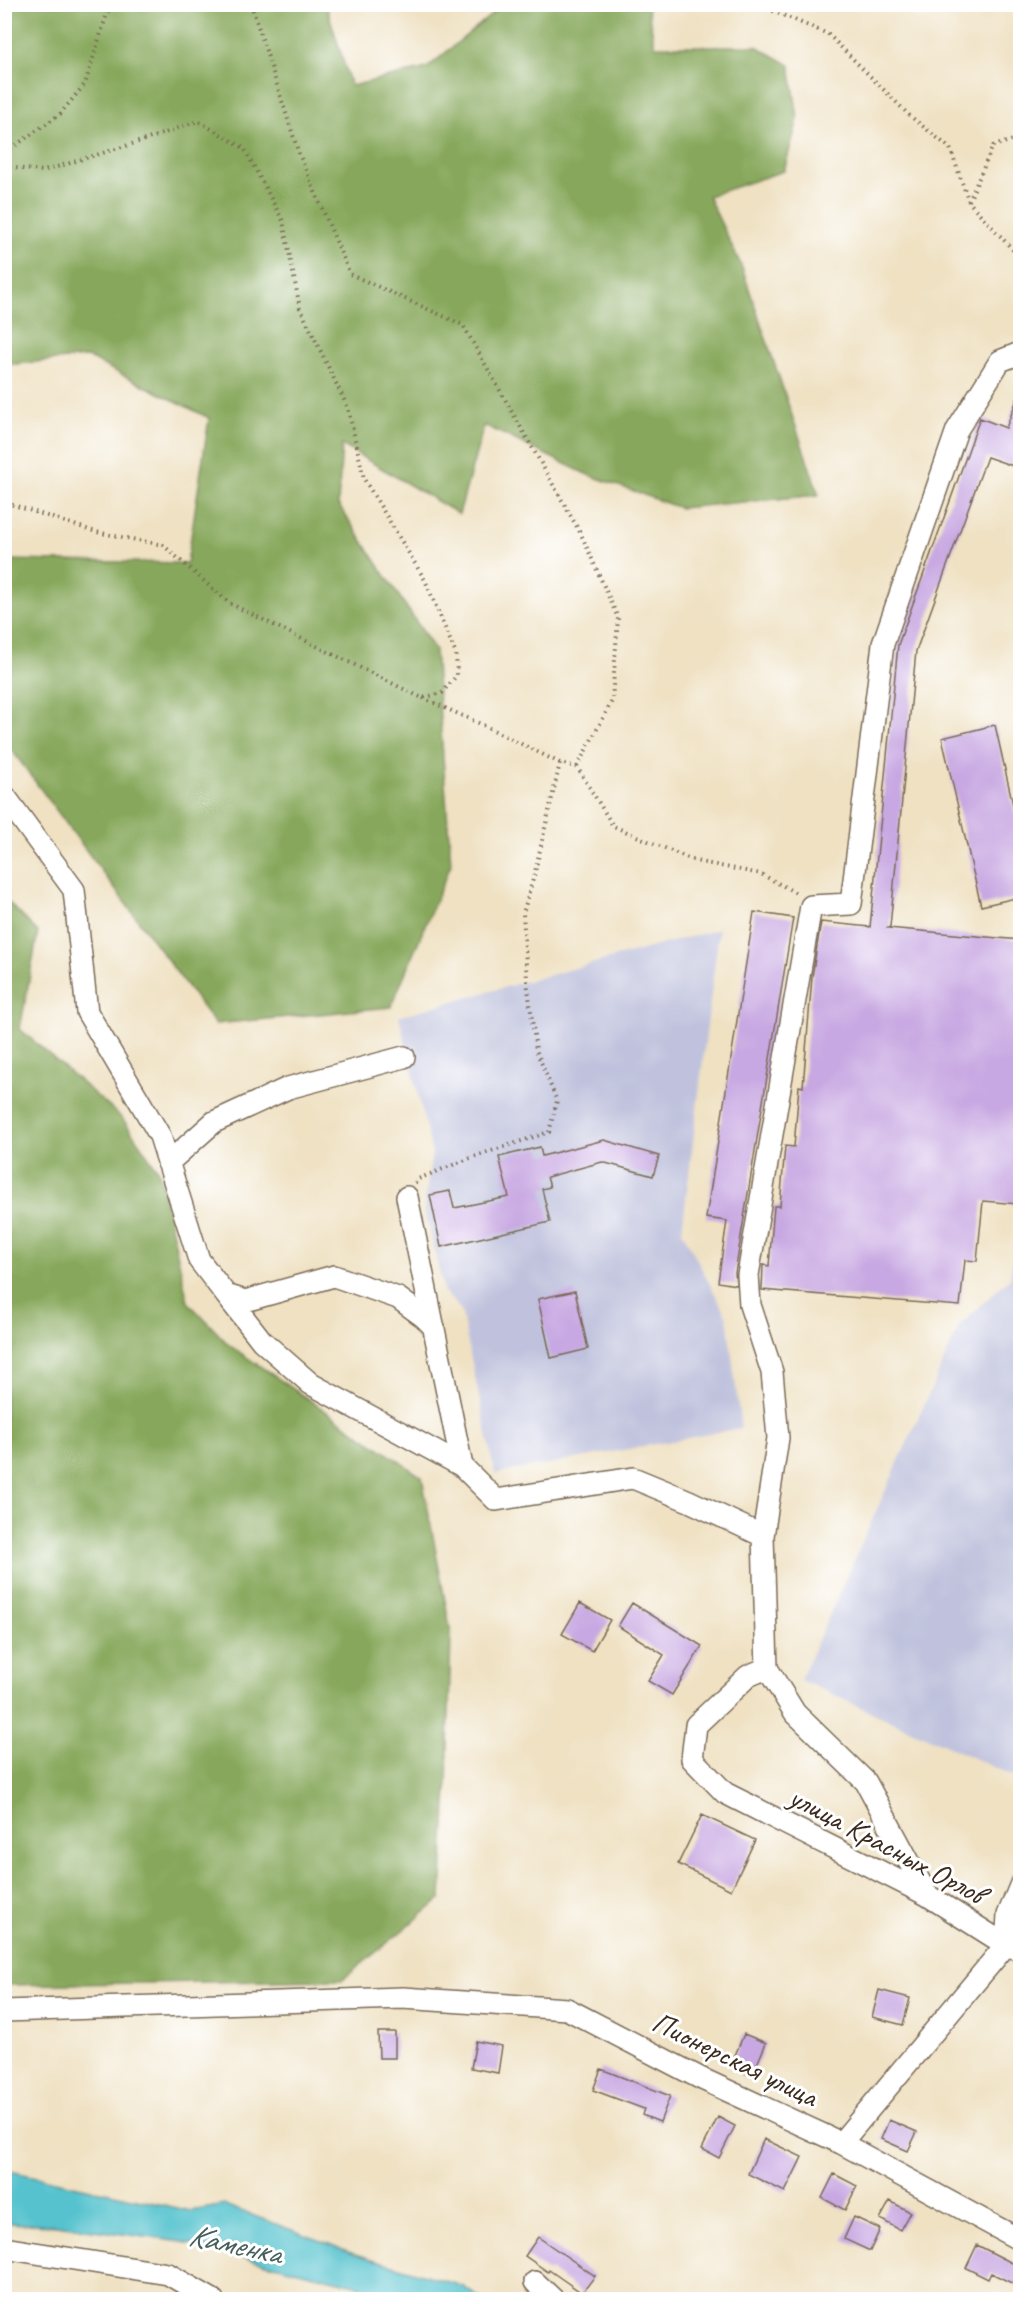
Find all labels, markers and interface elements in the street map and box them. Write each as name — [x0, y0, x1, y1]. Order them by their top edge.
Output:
street label: улица Красных Орлов — [781, 1777, 997, 1916]
street label: Пионерская улица — [646, 2003, 826, 2116]
water label: Каменка — [185, 2214, 289, 2275]

